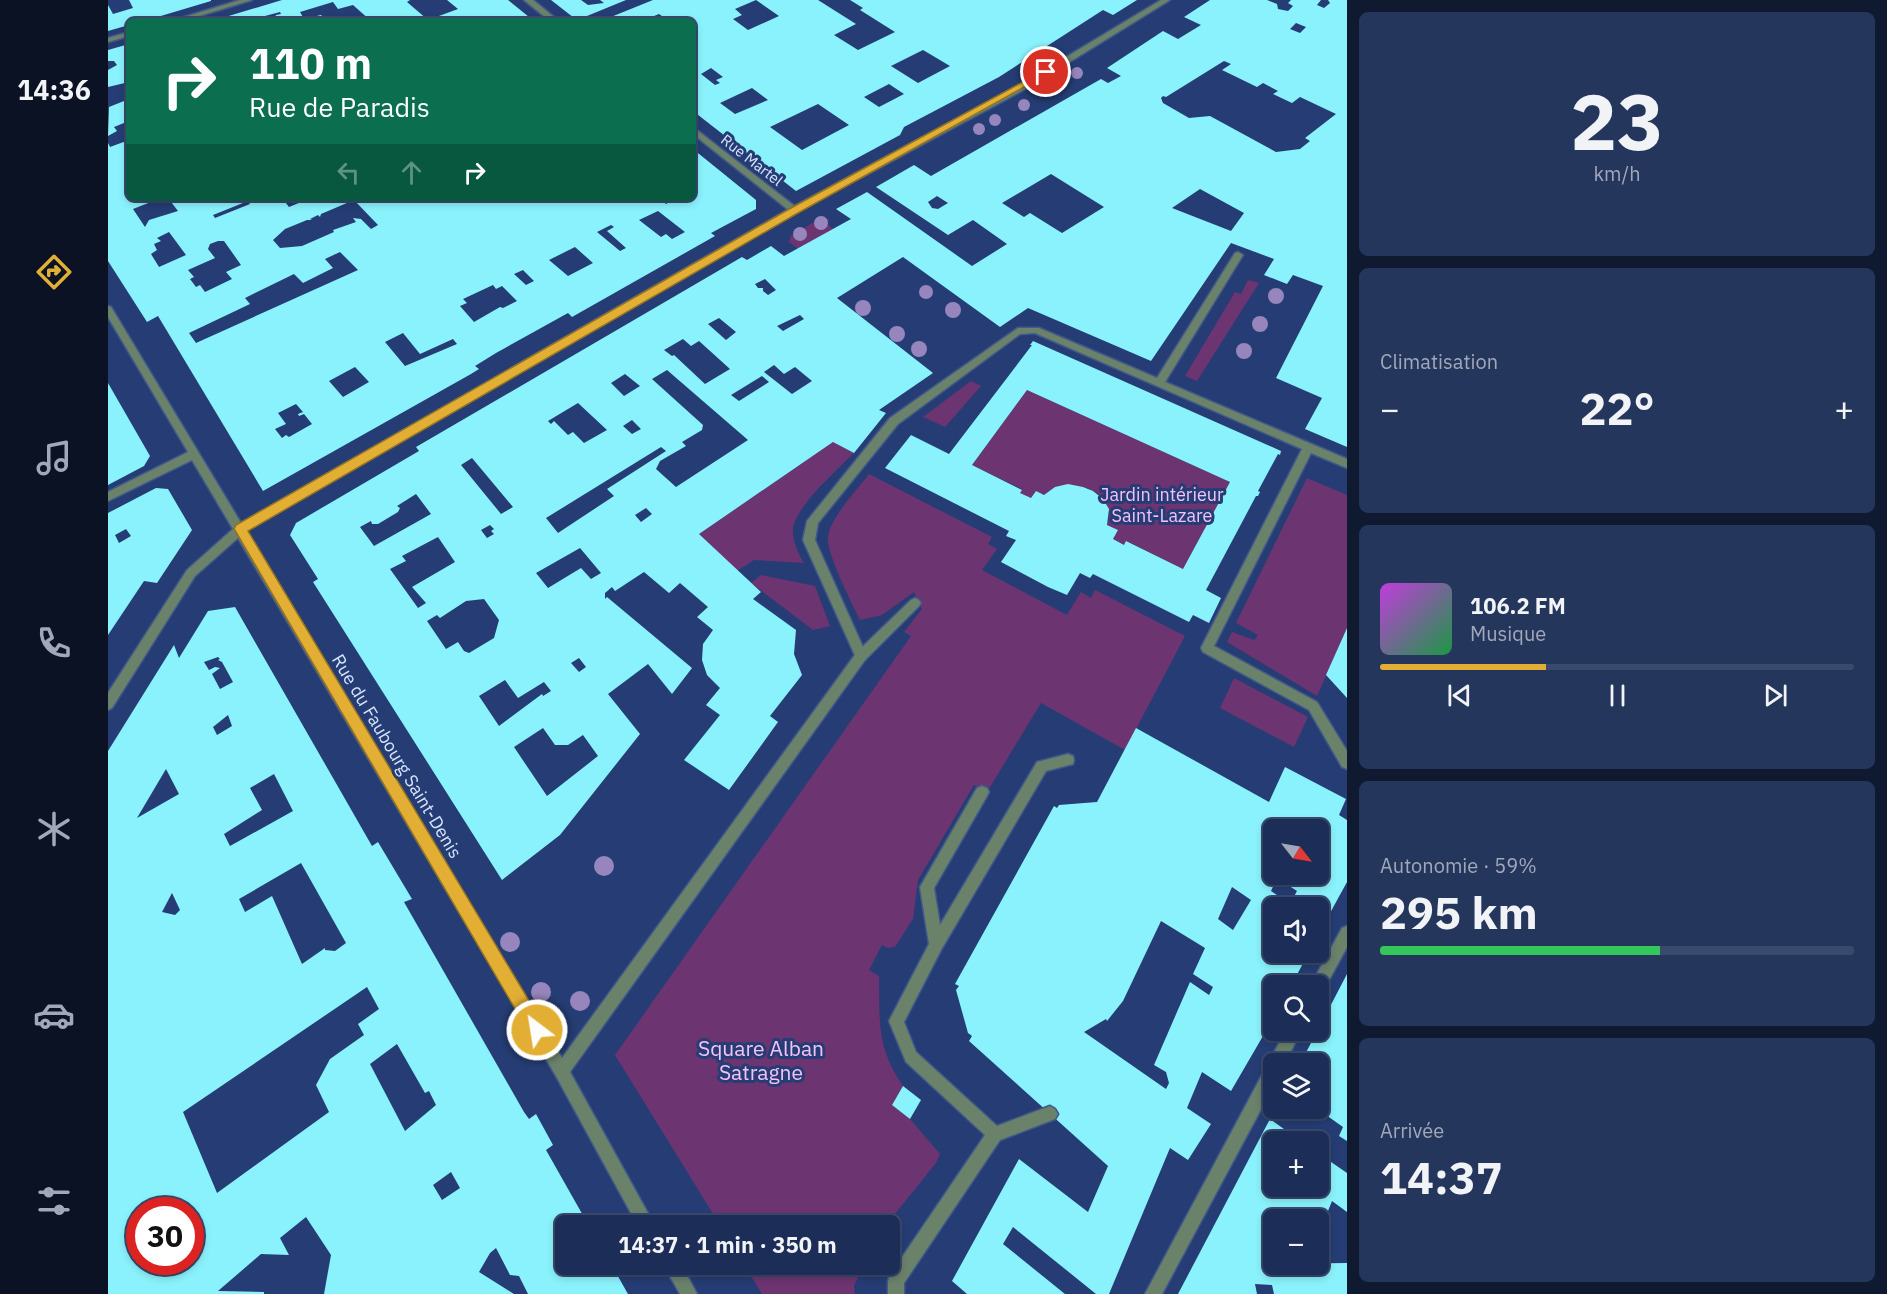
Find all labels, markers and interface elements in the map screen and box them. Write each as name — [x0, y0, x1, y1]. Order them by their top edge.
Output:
text: 110 m — [249, 36, 372, 91]
icon: right — [150, 42, 228, 120]
pin — [1020, 46, 1071, 97]
icon: arrive — [1029, 55, 1062, 88]
text: 23 — [1570, 70, 1664, 171]
text: 14:36 — [17, 72, 91, 107]
text: Rue de Paradis — [249, 89, 430, 124]
street label: Rue Martel — [717, 130, 787, 190]
icon: left — [332, 156, 365, 189]
icon: ahead — [395, 156, 428, 189]
icon: right — [458, 156, 491, 189]
text: km/h — [1593, 160, 1641, 187]
icon: directions — [33, 251, 75, 293]
text: Climatisation — [1380, 348, 1498, 375]
text: 22° — [1579, 379, 1655, 437]
text: − — [1380, 387, 1400, 430]
text: + — [1834, 387, 1854, 430]
icon: music — [33, 437, 75, 479]
park label: Jardin intérieur Saint-Lazare — [1100, 483, 1224, 527]
text: 106.2 FM — [1470, 591, 1566, 620]
text: Musique — [1470, 620, 1546, 647]
icon: phone — [33, 622, 75, 664]
street label: Rue du Faubourg Saint-Denis — [327, 650, 467, 862]
icon: previous — [1443, 679, 1476, 712]
icon: pause — [1601, 679, 1634, 712]
icon: next — [1759, 679, 1792, 712]
icon: climate — [33, 808, 75, 850]
north arrow — [1263, 819, 1329, 885]
map controls — [1263, 819, 1329, 1275]
text: Autonomie · 59% — [1380, 852, 1537, 879]
text: 295 km — [1380, 883, 1538, 941]
button: sound — [1263, 897, 1329, 963]
button: search — [1263, 975, 1329, 1041]
icon: car — [33, 994, 75, 1036]
position arrow — [505, 998, 569, 1062]
park label: Square Alban Satragne — [698, 1034, 824, 1086]
button: layers — [1263, 1053, 1329, 1119]
text: Arrivée — [1380, 1117, 1444, 1144]
button: + — [1263, 1131, 1329, 1197]
text: 14:37 — [1380, 1148, 1503, 1206]
icon: filters — [33, 1180, 75, 1222]
speed limit sign: 30 — [126, 1197, 204, 1275]
button: − — [1263, 1209, 1329, 1275]
text: 14:37 · 1 min · 350 m — [618, 1230, 837, 1259]

